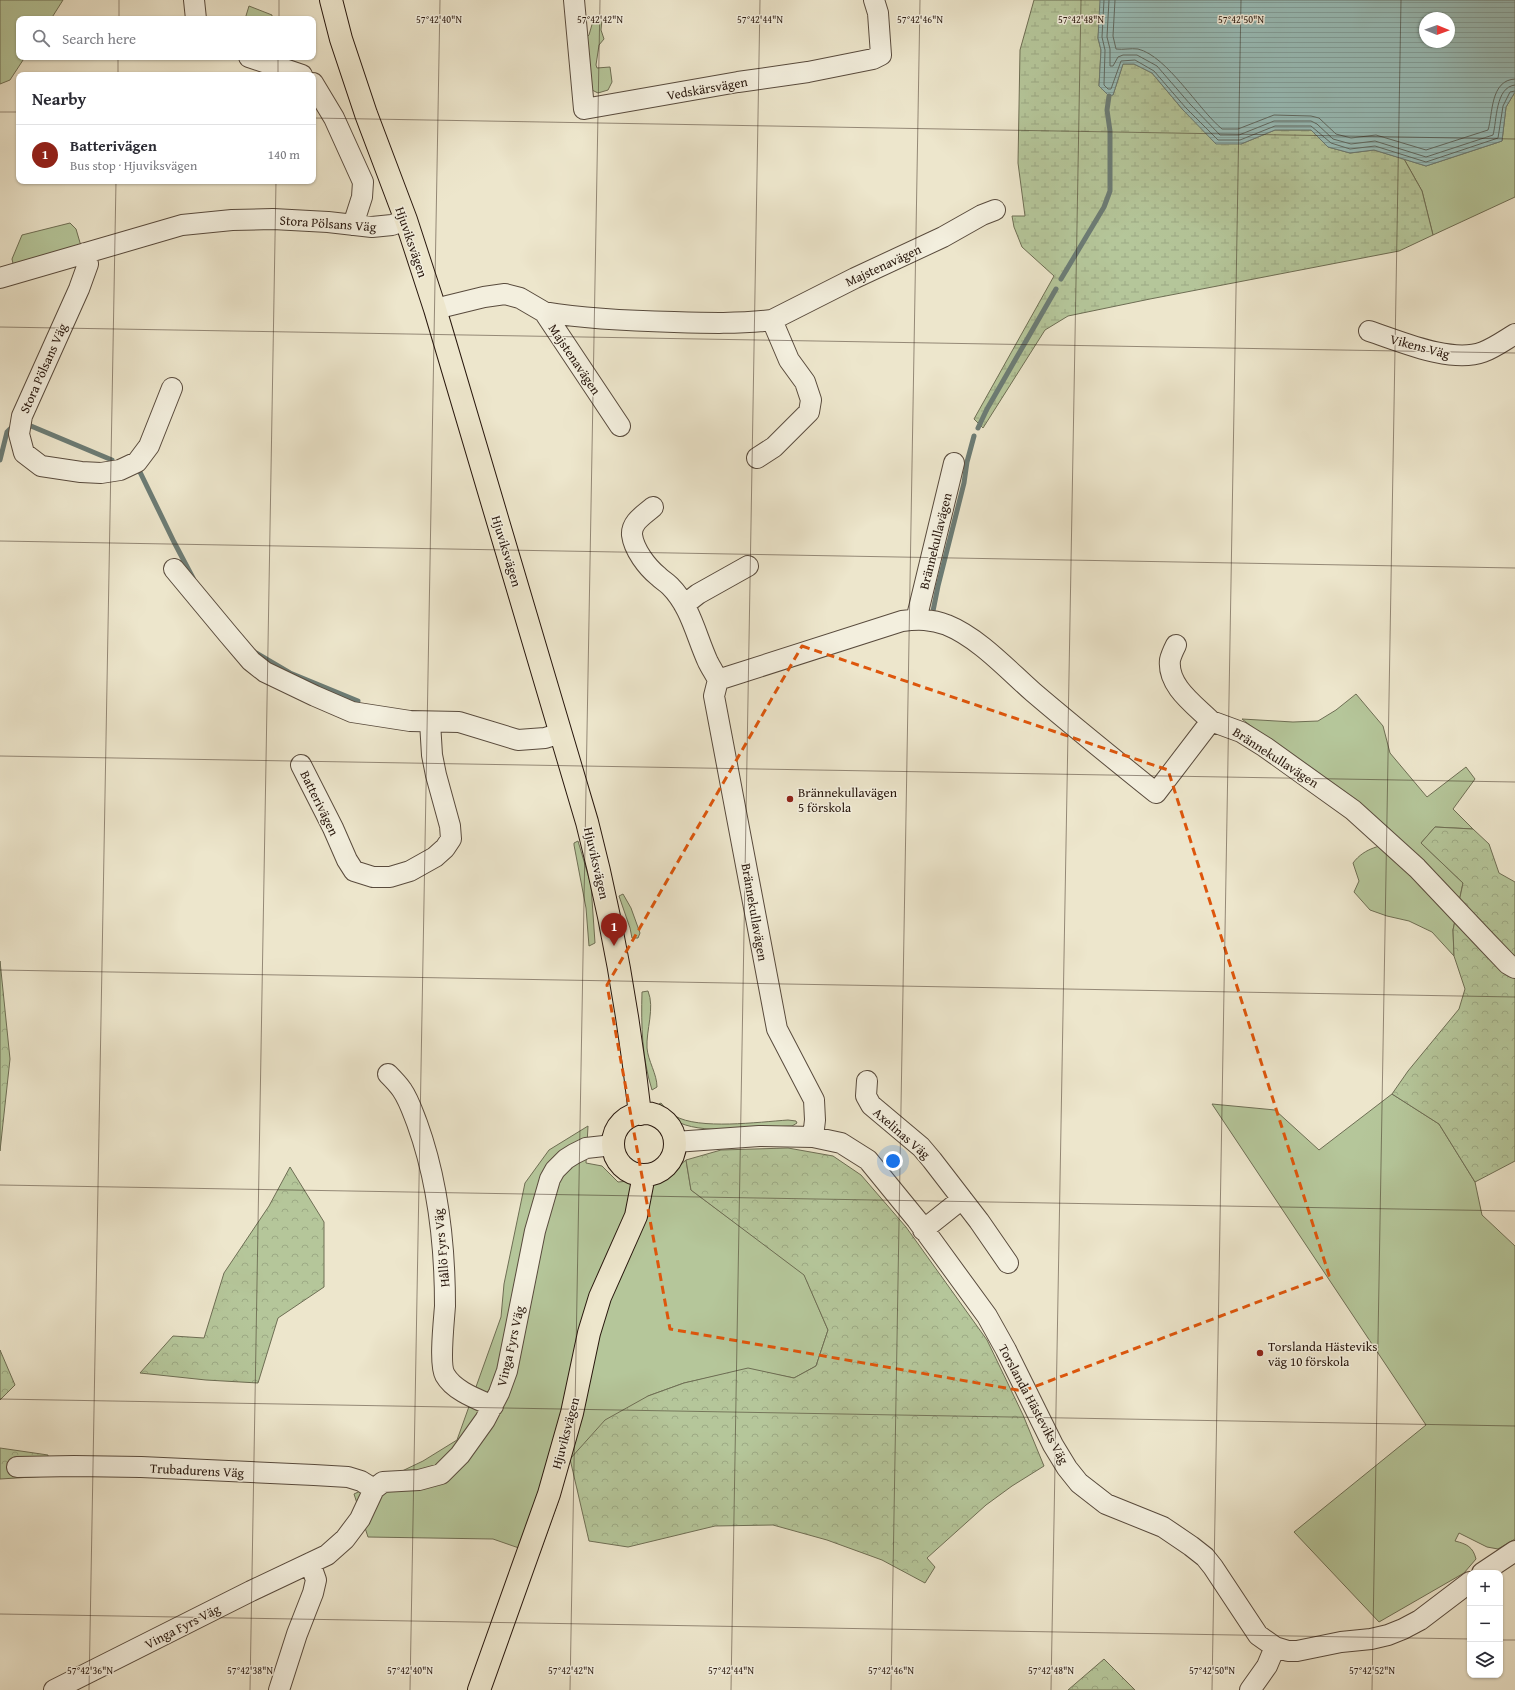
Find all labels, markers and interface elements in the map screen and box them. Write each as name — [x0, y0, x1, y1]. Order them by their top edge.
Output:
text: 57°42'40"N — [416, 12, 462, 27]
text: 57°42'42"N — [577, 12, 623, 27]
text: 57°42'44"N — [737, 12, 783, 27]
text: 57°42'46"N — [897, 12, 943, 27]
text: 57°42'48"N — [1058, 12, 1104, 27]
text: 57°42'50"N — [1218, 12, 1264, 27]
north arrow — [1419, 12, 1455, 48]
search box — [16, 16, 316, 60]
icon: search — [30, 27, 52, 49]
text: Search here — [62, 28, 136, 49]
street label: Vedskärsvägen — [665, 72, 750, 105]
text: Nearby — [32, 86, 86, 111]
text: Batterivägen — [70, 135, 157, 156]
text: 1 — [42, 145, 48, 164]
text: 140 m — [268, 145, 300, 164]
text: Bus stop · Hjuviksvägen — [70, 156, 197, 175]
street label: Hjuviksvägen — [391, 204, 433, 281]
street label: Stora Pölsans Väg — [279, 211, 377, 236]
street label: Majstenavägen — [842, 239, 925, 291]
street label: Stora Pölsans Väg — [15, 320, 72, 416]
street label: Majstenavägen — [544, 320, 606, 399]
street label: Vikens Väg — [1388, 329, 1452, 364]
street label: Brännekullavägen — [914, 490, 957, 591]
street label: Hjuviksvägen — [487, 513, 527, 590]
street label: Brännekullavägen — [1229, 723, 1323, 793]
street label: Batterivägen — [296, 767, 344, 840]
place label: Brännekullavägen 5 förskola — [798, 783, 898, 817]
marker: Brännekullavägen 5 förskola — [785, 794, 795, 804]
street label: Hjuviksvägen — [579, 825, 614, 902]
street label: Brännekullavägen — [737, 862, 773, 963]
pin: 1 — [601, 913, 627, 946]
street label: Axelinas Väg — [869, 1103, 935, 1164]
your location — [883, 1151, 903, 1171]
street label: Hållö Fyrs Väg — [429, 1207, 454, 1288]
street label: Vinga Fyrs Väg — [492, 1303, 529, 1388]
place label: Torslanda Hästeviks väg 10 förskola — [1268, 1337, 1377, 1371]
street label: Torslanda Hästeviks Väg — [994, 1341, 1074, 1468]
marker: Torslanda Hästeviks väg 10 förskola — [1255, 1348, 1265, 1358]
street label: Hjuviksvägen — [547, 1394, 584, 1471]
street label: Trubadurens Väg — [149, 1459, 245, 1482]
map controls — [1467, 1570, 1503, 1678]
button: + — [1467, 1570, 1503, 1606]
street label: Vinga Fyrs Väg — [141, 1599, 224, 1654]
button: − — [1467, 1606, 1503, 1642]
button: layers — [1467, 1642, 1503, 1678]
text: 57°42'36"N — [67, 1663, 113, 1678]
text: 57°42'38"N — [227, 1663, 273, 1678]
text: 57°42'40"N — [387, 1663, 433, 1678]
text: 57°42'42"N — [548, 1663, 594, 1678]
text: 57°42'44"N — [708, 1663, 754, 1678]
text: 57°42'46"N — [868, 1663, 914, 1678]
text: 57°42'48"N — [1028, 1663, 1074, 1678]
text: 57°42'50"N — [1189, 1663, 1235, 1678]
text: 57°42'52"N — [1349, 1663, 1395, 1678]

